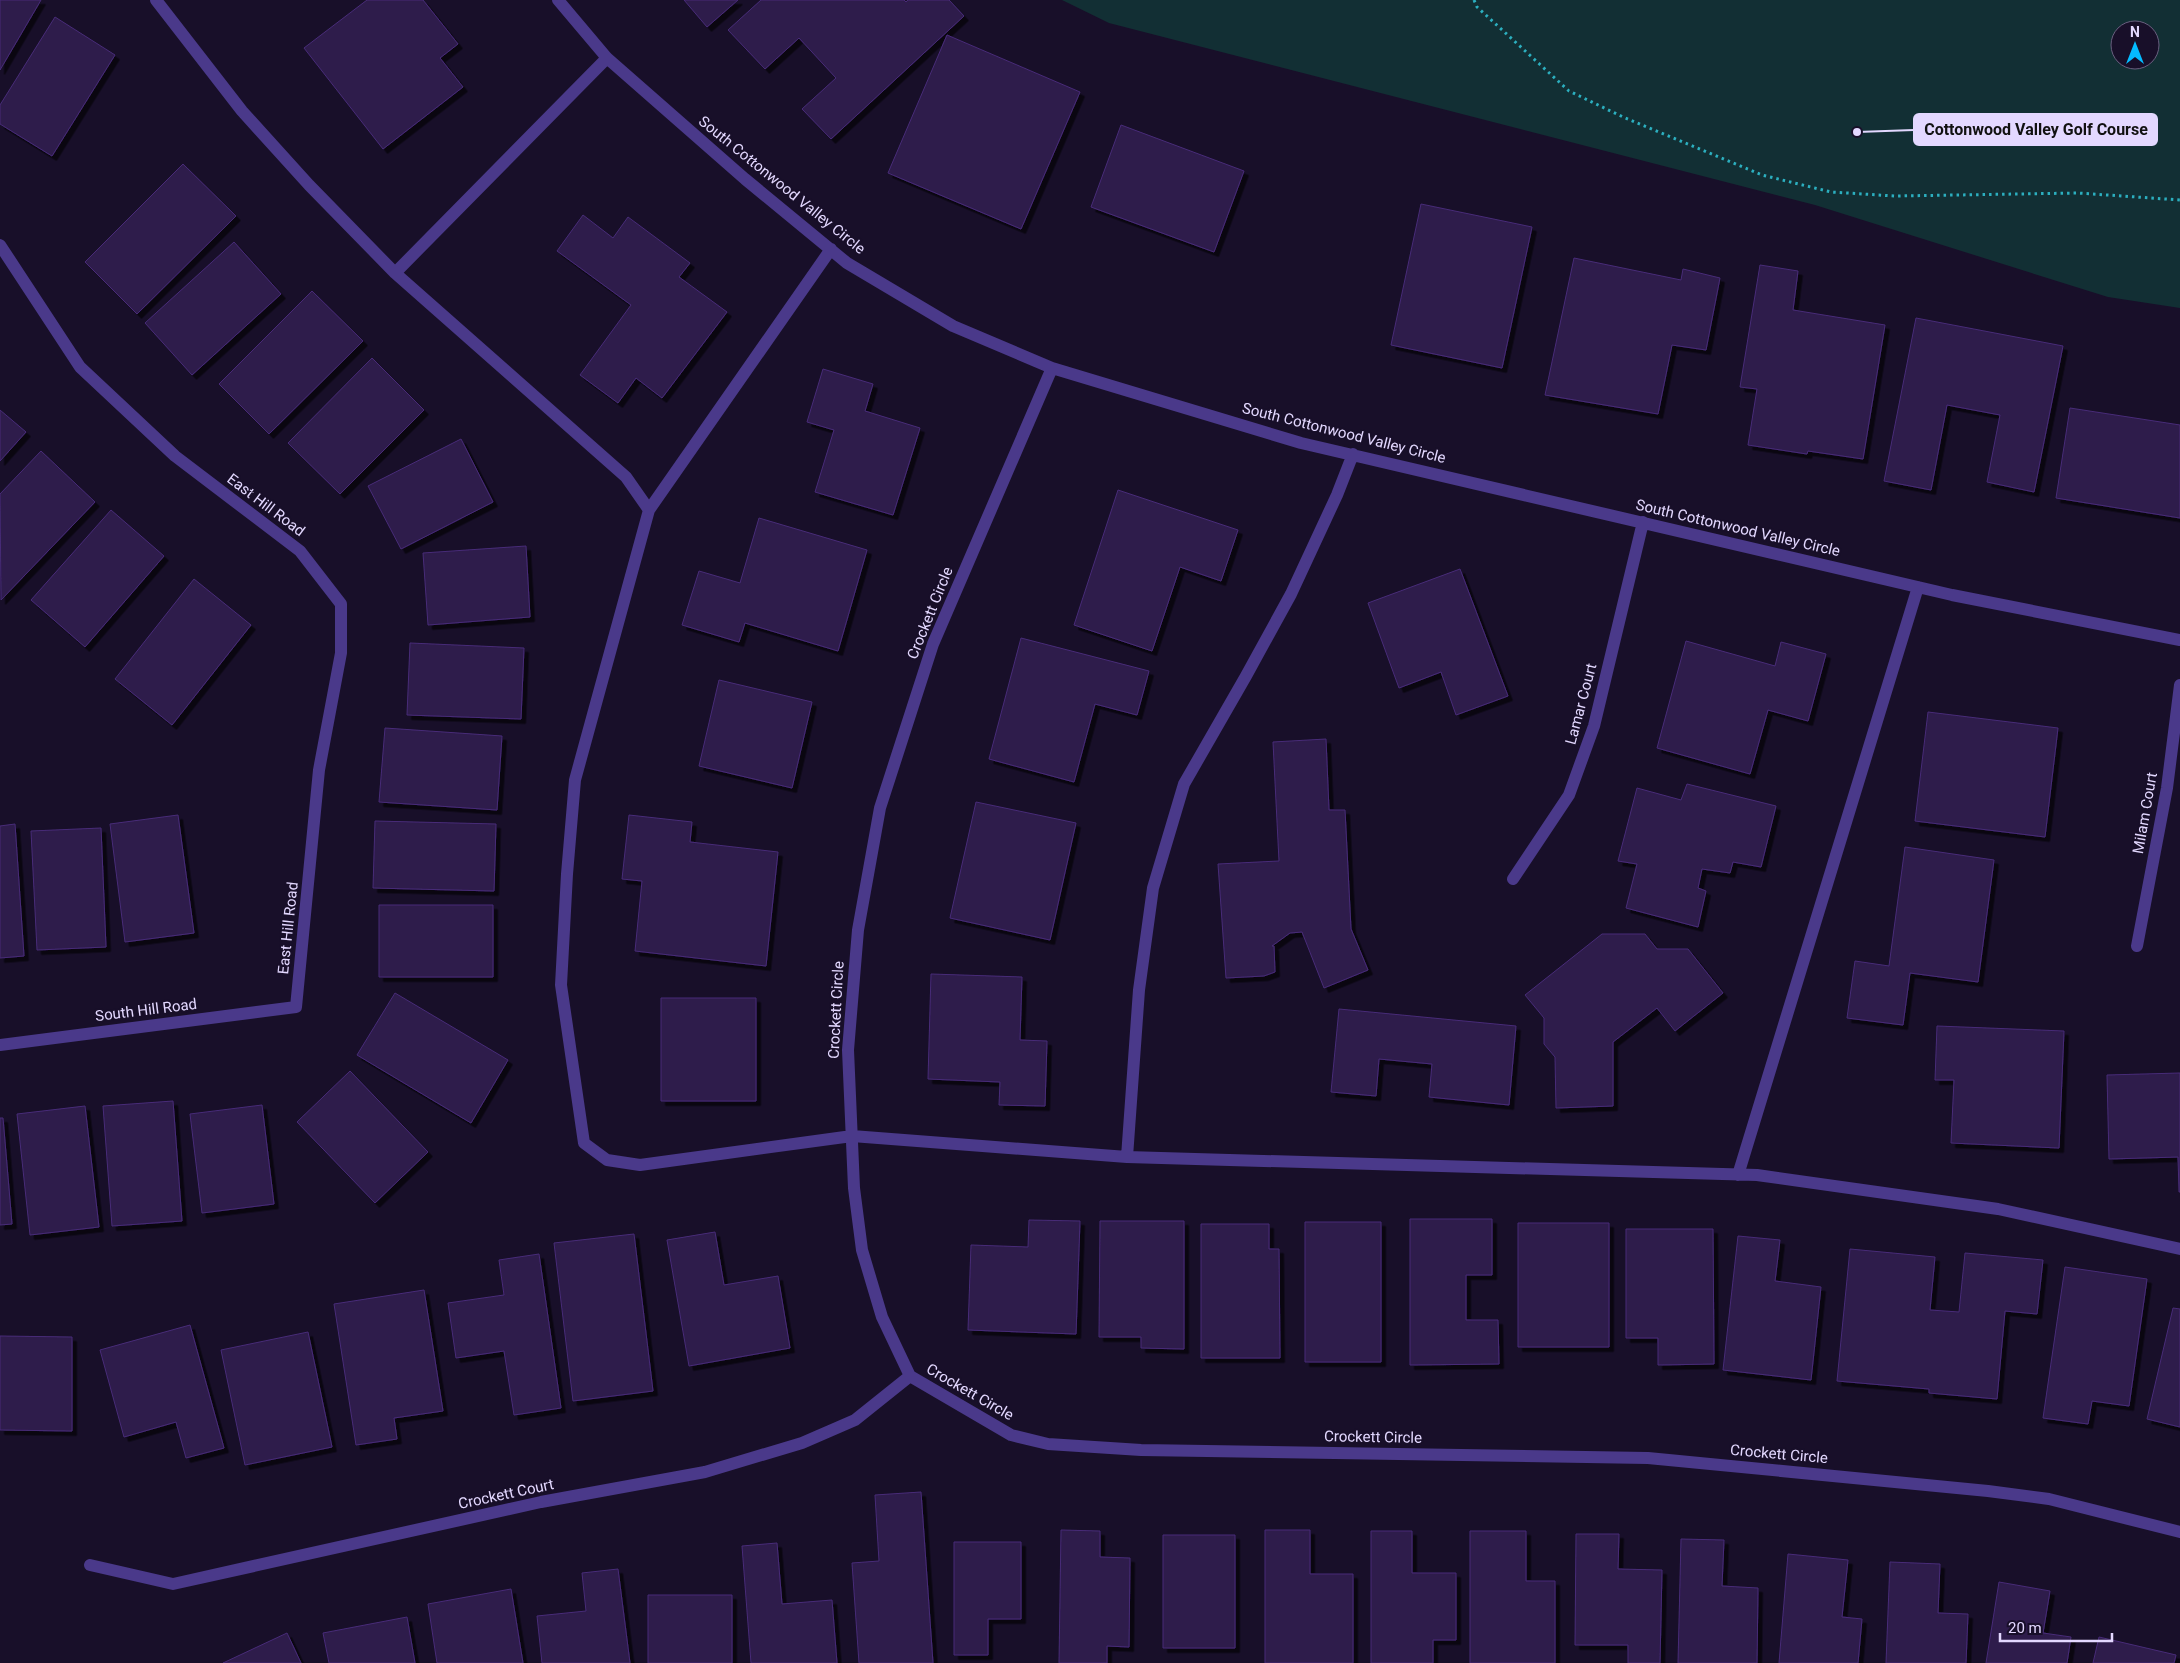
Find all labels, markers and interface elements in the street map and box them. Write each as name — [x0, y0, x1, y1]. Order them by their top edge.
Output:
north arrow — [2110, 20, 2160, 70]
text: N — [2130, 24, 2140, 40]
street label: South Cottonwood Valley Circle — [695, 112, 869, 258]
callout: Cottonwood Valley Golf Course — [1914, 114, 2157, 145]
text: Cottonwood Valley Golf Course — [1924, 120, 2148, 139]
street label: South Cottonwood Valley Circle — [1240, 399, 1448, 467]
street label: East Hill Road — [224, 470, 308, 540]
street label: South Cottonwood Valley Circle — [1634, 496, 1842, 560]
street label: Crockett Circle — [903, 564, 957, 662]
street label: Lamar Court — [1562, 661, 1600, 747]
street label: Milam Court — [2129, 771, 2161, 855]
street label: East Hill Road — [274, 881, 302, 975]
street label: Crockett Circle — [824, 961, 848, 1059]
street label: South Hill Road — [94, 995, 198, 1025]
street label: Crockett Circle — [923, 1360, 1017, 1424]
street label: Crockett Circle — [1324, 1427, 1422, 1447]
street label: Crockett Circle — [1729, 1441, 1829, 1467]
street label: Crockett Court — [457, 1475, 555, 1513]
scale bar — [2000, 1610, 2112, 1642]
text: 20 m — [2008, 1619, 2042, 1637]

